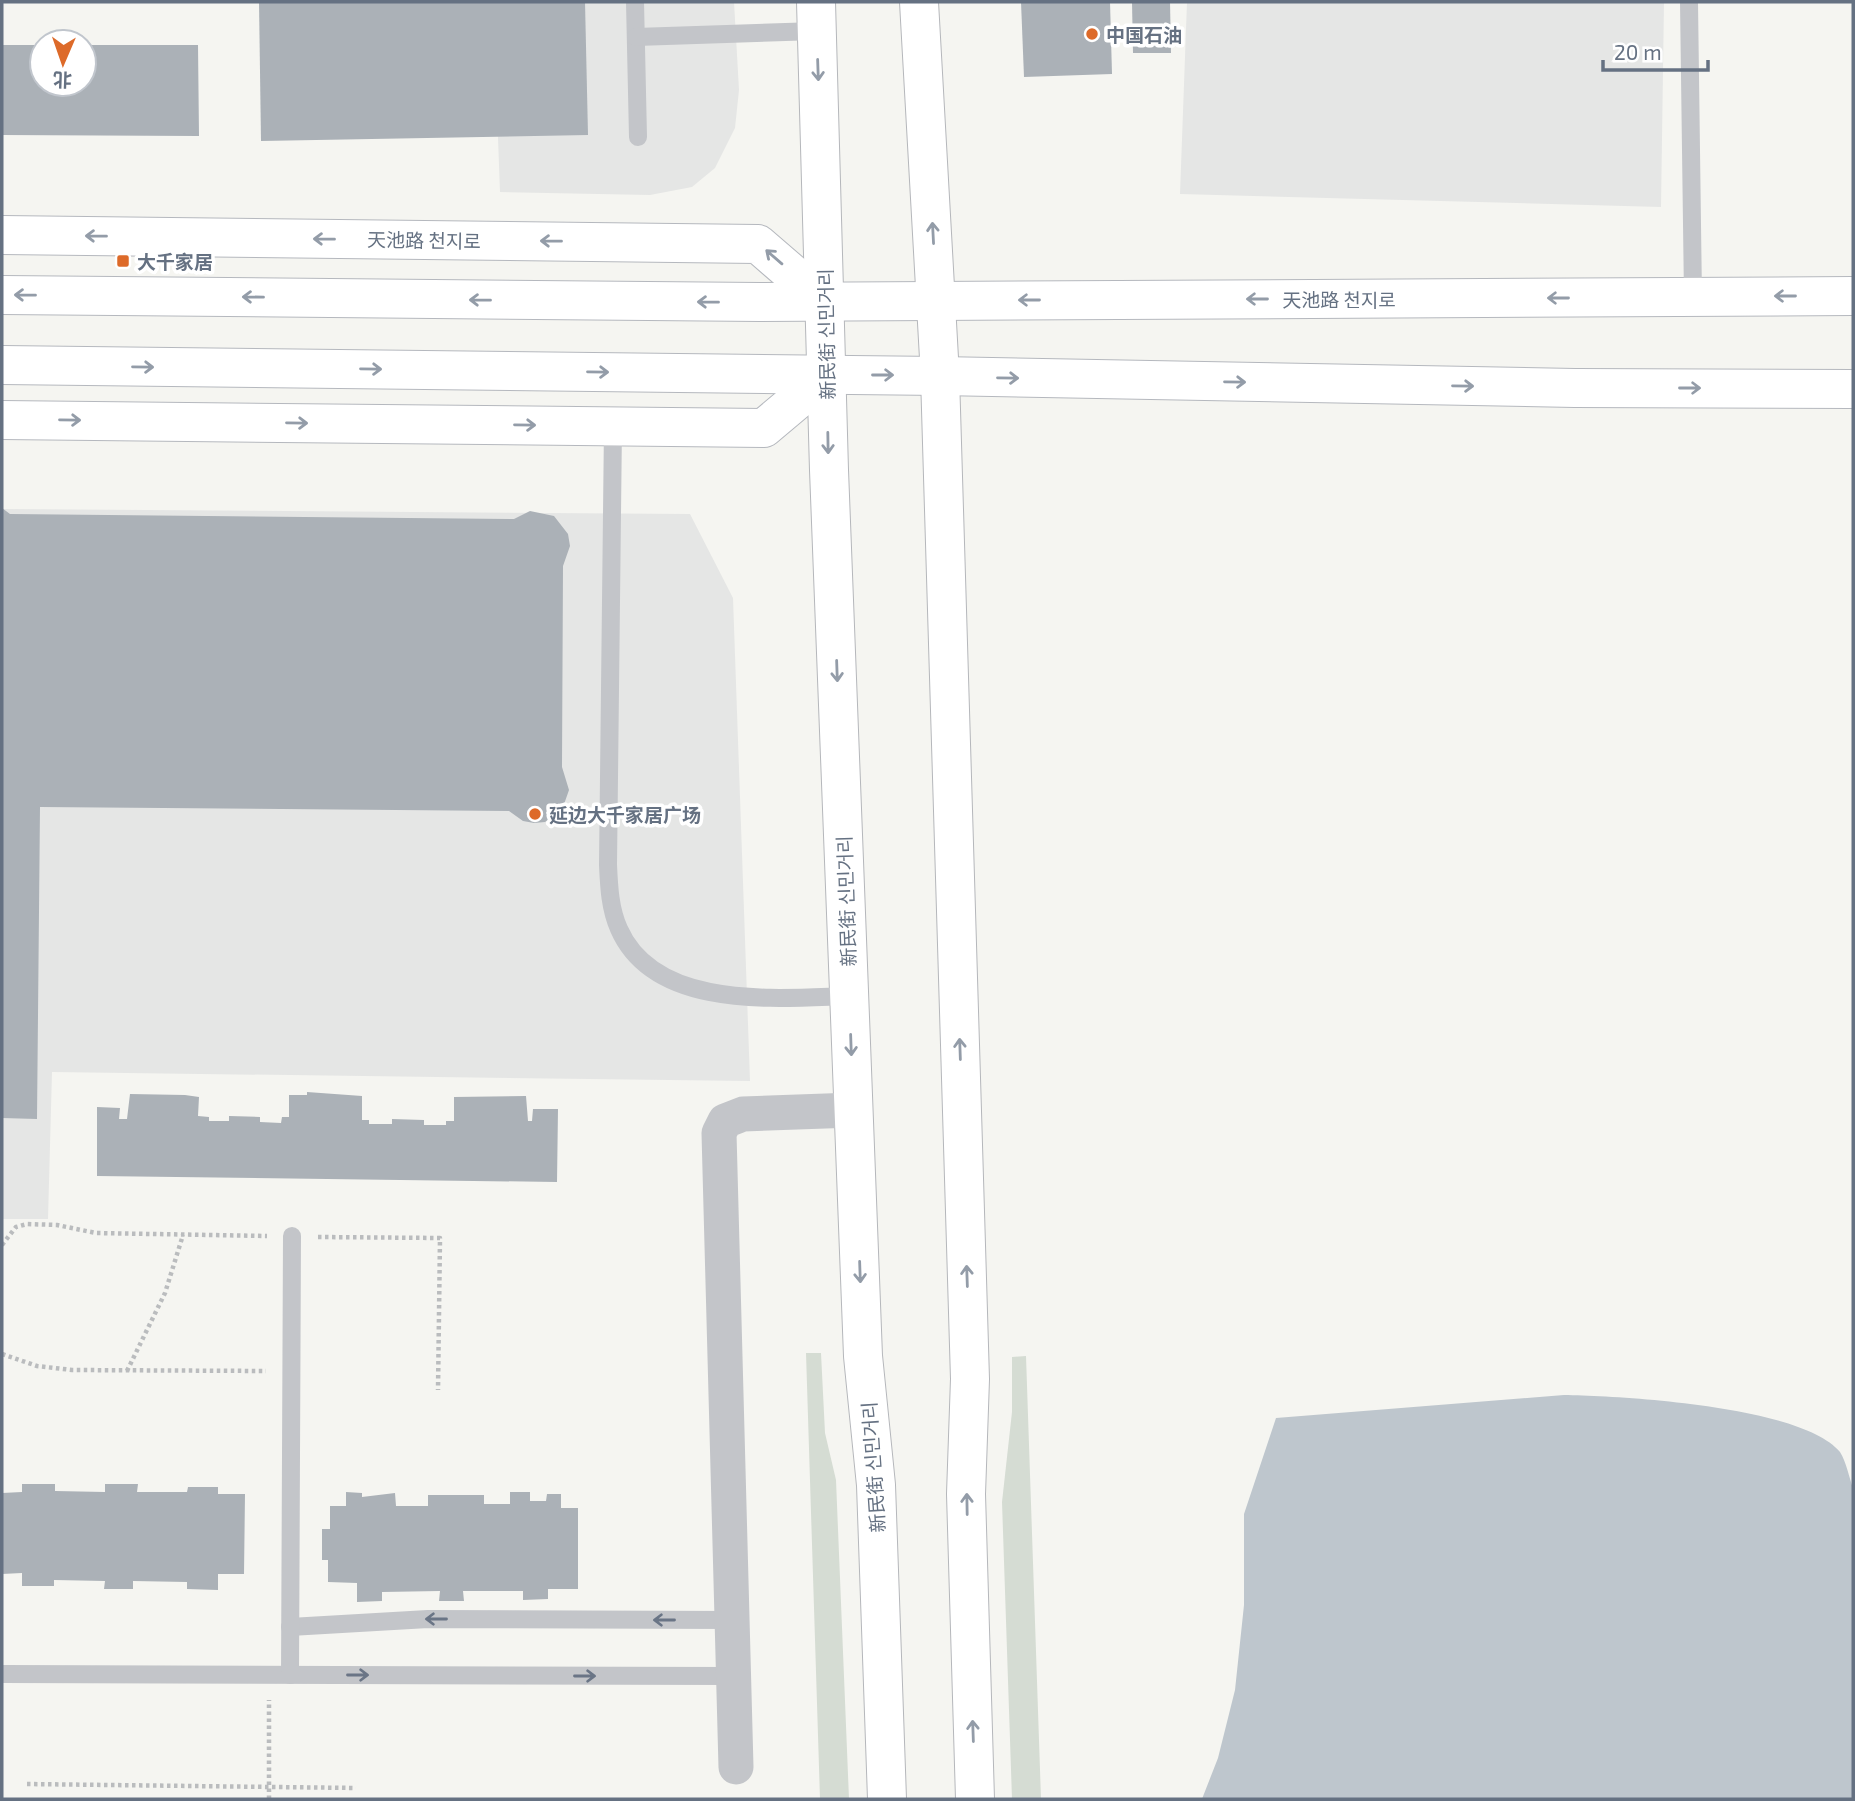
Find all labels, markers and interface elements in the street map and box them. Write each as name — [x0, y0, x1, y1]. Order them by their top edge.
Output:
place label: 中国石油 — [1106, 23, 1182, 46]
marker: 中国石油 — [1084, 26, 1100, 42]
north arrow — [28, 28, 98, 98]
scale bar — [1603, 28, 1708, 72]
text: 20 m — [1614, 39, 1662, 64]
one-way arrow — [811, 58, 825, 81]
text: 北 — [52, 69, 72, 92]
one-way arrow — [926, 222, 939, 244]
street label: 天池路 천지로 — [367, 228, 481, 252]
one-way arrow — [85, 229, 108, 243]
one-way arrow — [313, 232, 336, 245]
one-way arrow — [540, 234, 563, 248]
one-way arrow — [765, 249, 783, 265]
place label: 大千家居 — [137, 250, 213, 273]
marker: 大千家居 — [115, 253, 131, 269]
street label: 新民街 신민거리 — [813, 268, 839, 400]
one-way arrow — [14, 288, 37, 302]
street label: 天池路 천지로 — [1282, 288, 1396, 311]
one-way arrow — [1774, 289, 1797, 303]
one-way arrow — [241, 291, 264, 304]
one-way arrow — [1546, 291, 1569, 305]
one-way arrow — [1245, 292, 1268, 306]
one-way arrow — [469, 293, 492, 307]
one-way arrow — [1018, 294, 1041, 307]
one-way arrow — [696, 295, 719, 309]
one-way arrow — [132, 360, 155, 374]
one-way arrow — [359, 362, 382, 376]
one-way arrow — [587, 365, 610, 379]
one-way arrow — [871, 368, 894, 382]
one-way arrow — [996, 371, 1019, 385]
one-way arrow — [1224, 375, 1247, 389]
one-way arrow — [1451, 379, 1474, 393]
one-way arrow — [1679, 381, 1702, 395]
one-way arrow — [58, 414, 81, 427]
one-way arrow — [286, 416, 309, 429]
one-way arrow — [513, 418, 536, 432]
one-way arrow — [822, 432, 835, 455]
one-way arrow — [830, 659, 843, 682]
place label: 延边大千家居广场 — [549, 803, 701, 826]
marker: 延边大千家居广场 — [527, 806, 543, 822]
street label: 新民街 신민거리 — [832, 835, 860, 967]
one-way arrow — [845, 1033, 858, 1056]
one-way arrow — [954, 1038, 967, 1061]
one-way arrow — [853, 1260, 867, 1283]
one-way arrow — [960, 1265, 974, 1288]
street label: 新民街 신민거리 — [857, 1401, 889, 1533]
one-way arrow — [960, 1492, 973, 1515]
one-way arrow — [425, 1612, 448, 1626]
one-way arrow — [652, 1613, 675, 1627]
one-way arrow — [346, 1668, 369, 1682]
one-way arrow — [574, 1669, 597, 1683]
one-way arrow — [967, 1720, 980, 1743]

